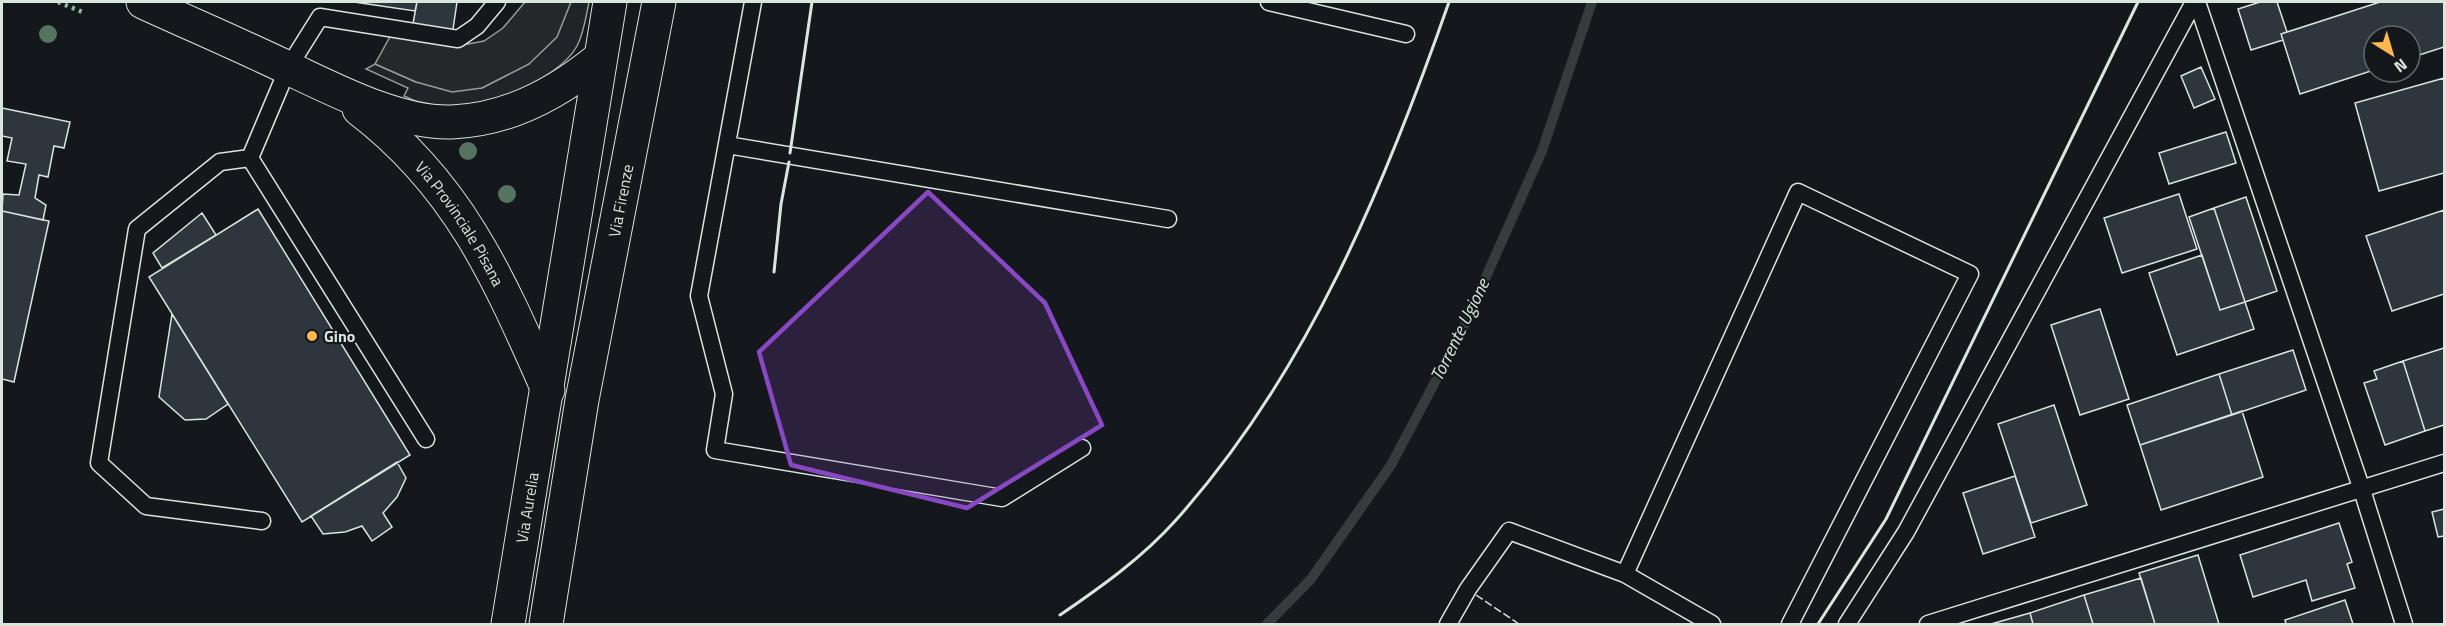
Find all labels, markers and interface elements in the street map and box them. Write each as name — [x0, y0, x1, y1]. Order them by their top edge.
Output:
north arrow — [2362, 24, 2422, 84]
text: N — [2389, 53, 2413, 79]
street label: Via Provinciale Pisana — [410, 155, 510, 290]
street label: Via Firenze — [602, 162, 639, 239]
water label: Torrente Ugione — [1423, 272, 1497, 386]
place label: Gino — [324, 324, 355, 348]
marker: Gino — [305, 329, 319, 343]
street label: Via Aurelia — [509, 470, 545, 545]

